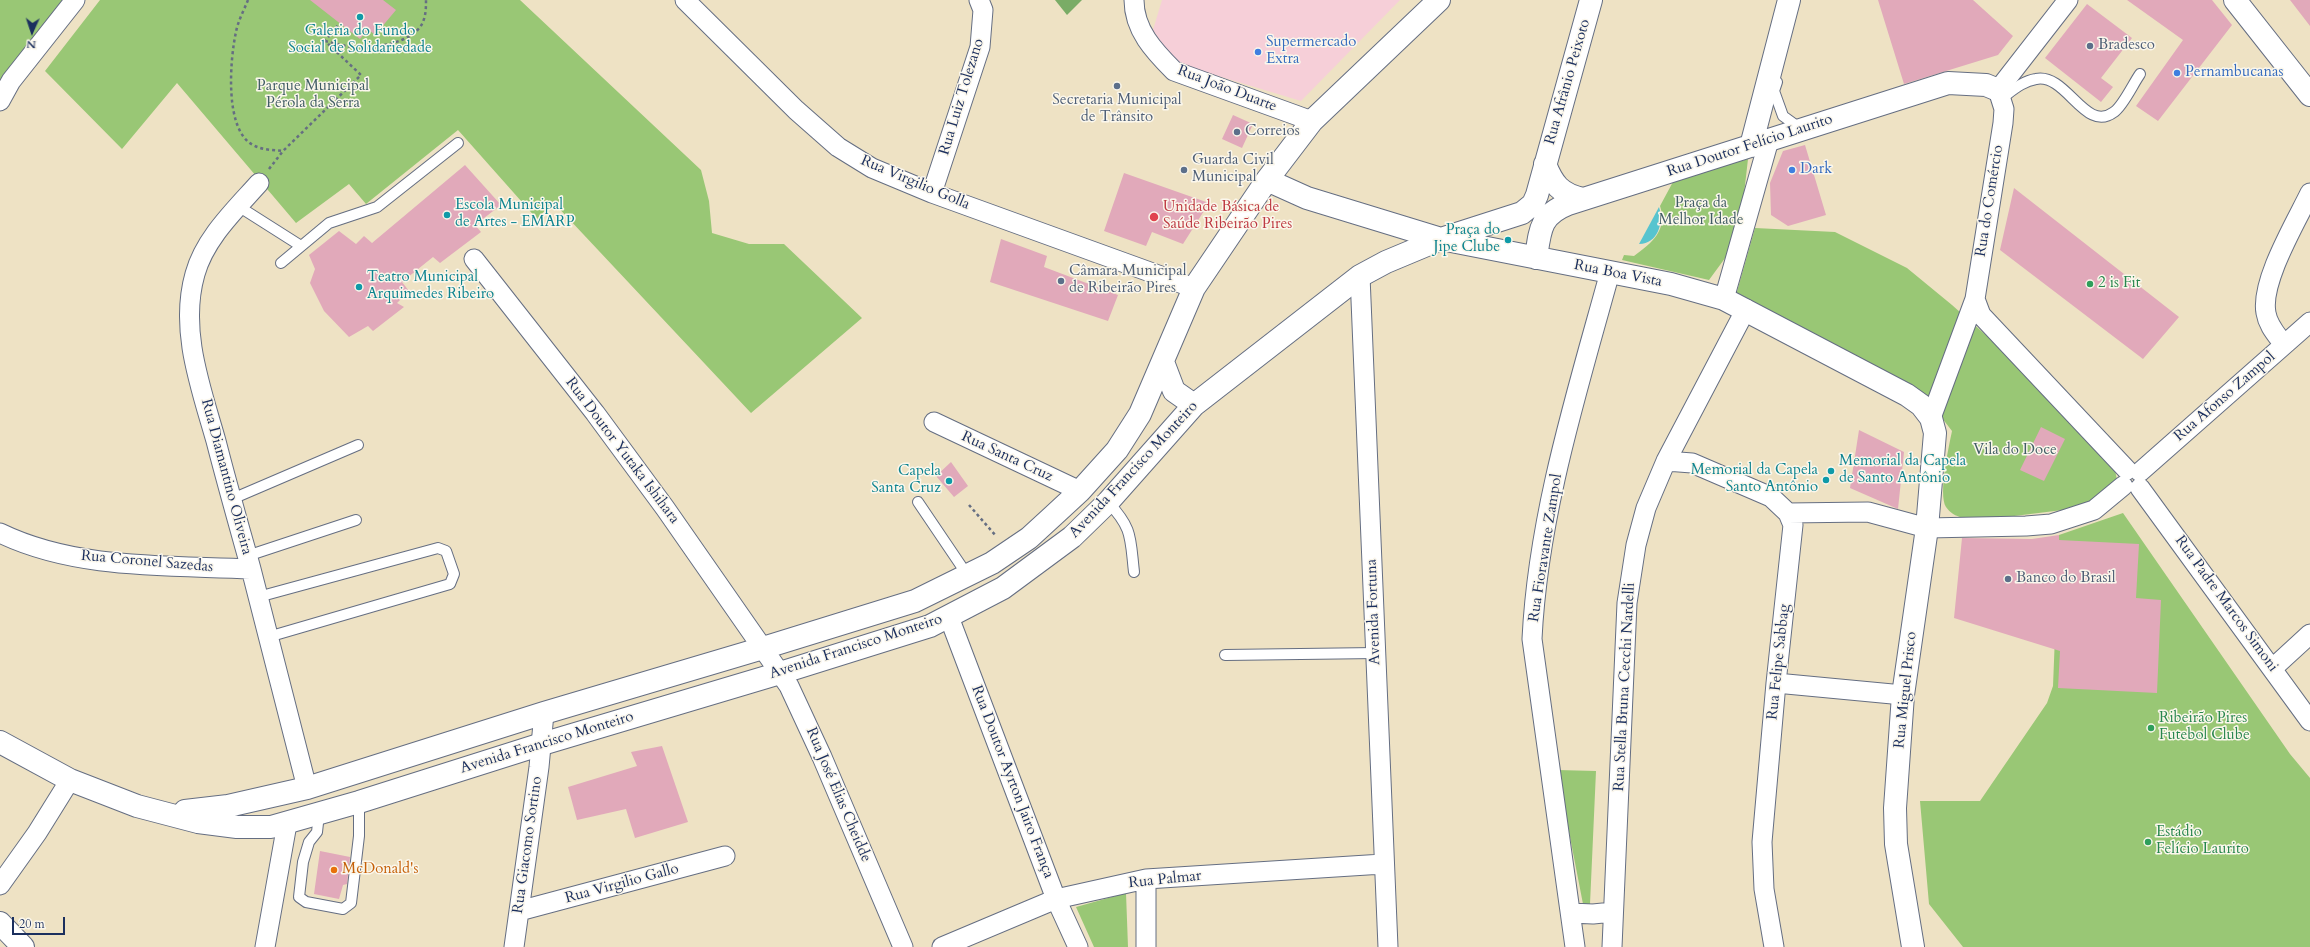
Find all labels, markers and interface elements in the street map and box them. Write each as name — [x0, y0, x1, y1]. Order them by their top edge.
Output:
north arrow — [12, 12, 52, 52]
marker: Galeria do Fundo Social de Solidariedade — [355, 12, 365, 22]
street label: Rua Afrânio Peixoto — [1541, 17, 1595, 147]
place label: Galeria do Fundo Social de Solidariedade — [288, 23, 432, 58]
place label: Supermercado Extra — [1266, 34, 1356, 69]
text: N — [26, 37, 37, 52]
street label: Rua Luiz Tolezano — [936, 37, 988, 157]
place label: Bradesco — [2098, 37, 2155, 55]
marker: Bradesco — [2085, 41, 2095, 51]
marker: Supermercado Extra — [1253, 47, 1263, 57]
street label: Rua João Duarte — [1175, 62, 1279, 116]
place label: Pernambucanas — [2185, 64, 2283, 82]
marker: Pernambucanas — [2172, 68, 2182, 78]
park label: Parque Municipal Pérola da Serra — [257, 78, 369, 113]
marker: Secretaria Municipal de Trânsito — [1112, 81, 1122, 91]
place label: Secretaria Municipal de Trânsito — [1052, 92, 1182, 127]
street label: Rua Doutor Felício Laurito — [1665, 111, 1835, 181]
place label: Correios — [1245, 123, 1300, 141]
marker: Correios — [1232, 127, 1242, 137]
street label: Rua do Comércio — [1972, 144, 2008, 258]
street label: Rua Virgilio Golla — [858, 152, 972, 214]
place label: Guarda Civil Municipal — [1192, 152, 1274, 187]
place label: Dark — [1800, 161, 1832, 179]
marker: Guarda Civil Municipal — [1179, 165, 1189, 175]
marker: Dark — [1787, 165, 1797, 175]
park label: Praça da Melhor Idade — [1659, 195, 1743, 230]
place label: Escola Municipal de Artes - EMARP — [455, 197, 575, 232]
place label: Unidade Básica de Saúde Ribeirão Pires — [1163, 199, 1292, 234]
marker: Escola Municipal de Artes - EMARP — [442, 210, 452, 220]
marker: Unidade Básica de Saúde Ribeirão Pires — [1148, 211, 1160, 223]
place label: Praça do Jipe Clube — [1434, 222, 1500, 257]
marker: Praça do Jipe Clube — [1503, 235, 1513, 245]
street label: Rua Boa Vista — [1572, 257, 1664, 291]
place label: Câmara Municipal de Ribeirão Pires — [1069, 263, 1187, 298]
place label: Teatro Municipal Arquimedes Ribeiro — [367, 269, 494, 304]
place label: 2 is Fit — [2098, 275, 2140, 293]
marker: Câmara Municipal de Ribeirão Pires — [1056, 276, 1066, 286]
marker: 2 is Fit — [2085, 279, 2095, 289]
marker: Teatro Municipal Arquimedes Ribeiro — [354, 282, 364, 292]
street label: Rua Afonso Zampol — [2171, 348, 2279, 446]
street label: Rua Doutor Yutaka Ishihara — [561, 374, 683, 528]
street label: Rua Diamantino Oliveira — [196, 397, 256, 557]
street label: Avenida Francisco Monteiro — [1066, 398, 1202, 542]
street label: Rua Santa Cruz — [958, 428, 1056, 486]
park label: Vila do Doce — [1973, 442, 2057, 460]
place label: Memorial da Capela de Santo Antônio — [1839, 453, 1966, 488]
place label: Memorial da Capela Santo Antônio — [1691, 462, 1818, 497]
place label: Capela Santa Cruz — [871, 463, 941, 498]
marker: Memorial da Capela de Santo Antônio — [1826, 466, 1836, 476]
street label: Rua Fioravante Zampol — [1525, 473, 1567, 623]
marker: Memorial da Capela Santo Antônio — [1821, 475, 1831, 485]
marker: Capela Santa Cruz — [944, 476, 954, 486]
street label: Rua Padre Marcos Simoni — [2170, 532, 2282, 676]
street label: Rua Coronel Sazedas — [80, 547, 214, 577]
street label: Avenida Fortuna — [1363, 559, 1385, 665]
place label: Banco do Brasil — [2016, 570, 2115, 588]
marker: Banco do Brasil — [2003, 574, 2013, 584]
street label: Rua Stella Bruna Cecchi Nardelli — [1611, 582, 1639, 792]
street label: Rua Felipe Sabbag — [1764, 603, 1794, 721]
street label: Avenida Francisco Monteiro — [767, 611, 945, 683]
street label: Rua Miguel Prisco — [1891, 631, 1921, 749]
street label: Rua Doutor Ayrton Jairo França — [967, 683, 1057, 881]
street label: Avenida Francisco Monteiro — [458, 708, 636, 778]
place label: Ribeirão Pires Futebol Clube — [2159, 710, 2250, 745]
marker: Ribeirão Pires Futebol Clube — [2146, 723, 2156, 733]
street label: Rua José Elias Cheidde — [801, 725, 875, 865]
street label: Rua Giacomo Sortino — [509, 775, 547, 915]
place label: Estádio Felício Laurito — [2156, 824, 2249, 859]
marker: Estádio Felício Laurito — [2143, 837, 2153, 847]
street label: Rua Virgilio Gallo — [563, 860, 681, 908]
place label: McDonald's — [342, 861, 418, 879]
marker: McDonald's — [329, 865, 339, 875]
street label: Rua Palmar — [1128, 867, 1202, 893]
scale bar — [14, 909, 67, 935]
text: 20 m — [19, 916, 45, 932]

